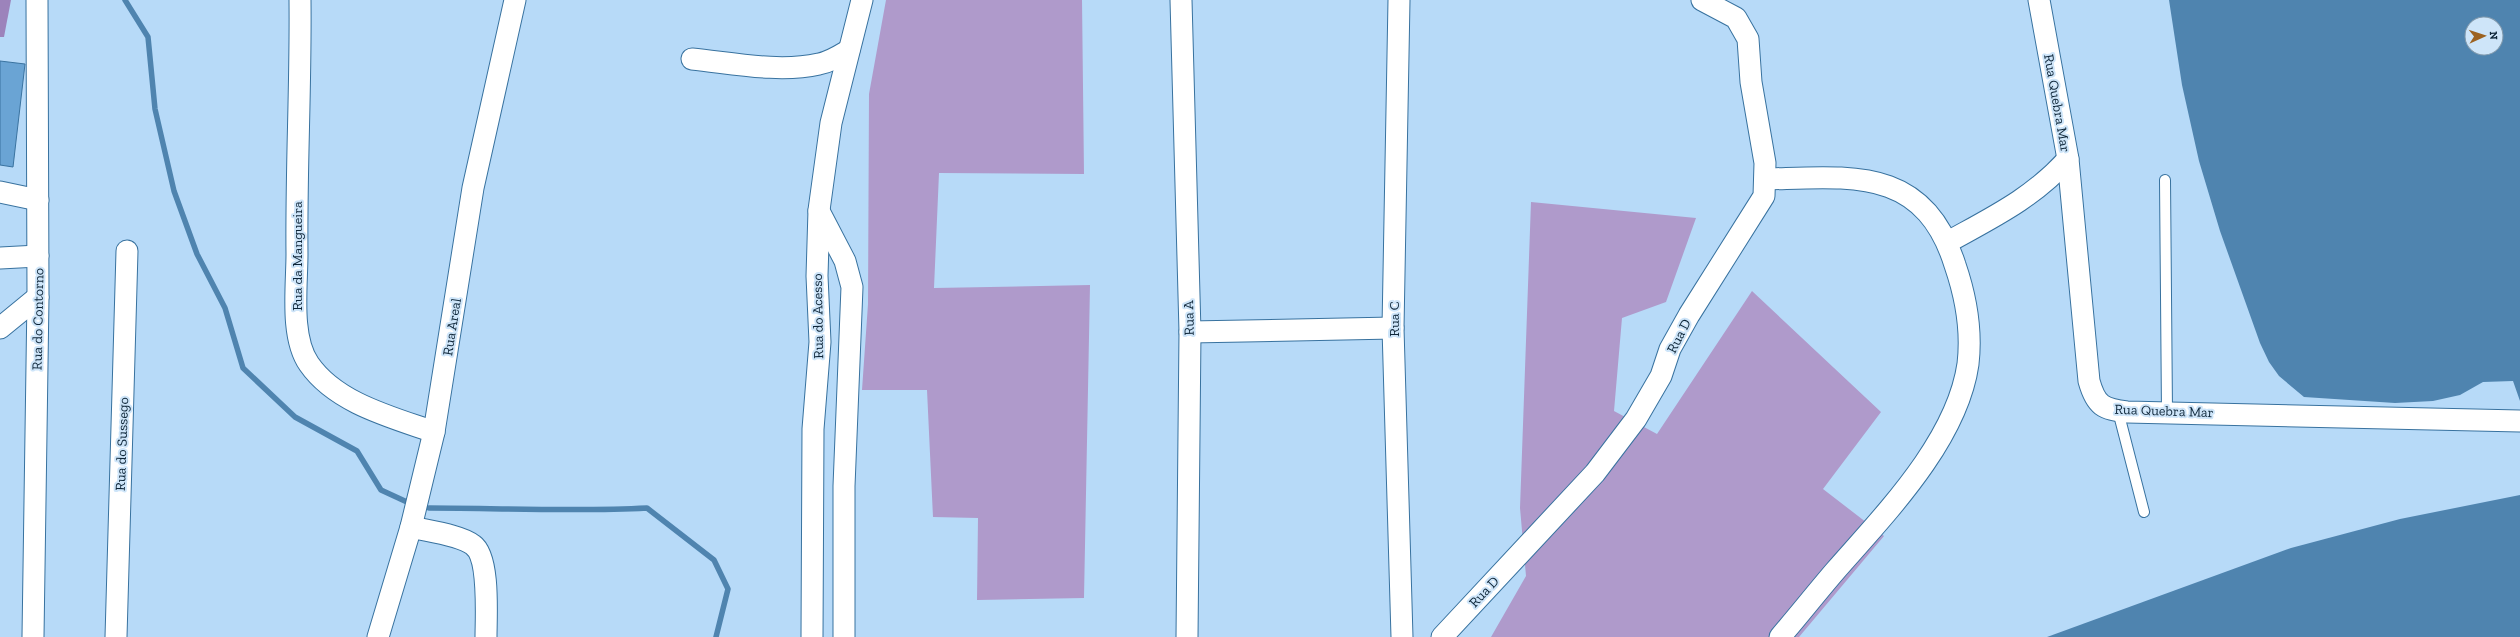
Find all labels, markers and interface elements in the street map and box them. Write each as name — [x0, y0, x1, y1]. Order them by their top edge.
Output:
north arrow — [2464, 16, 2504, 56]
text: N — [2487, 31, 2500, 41]
street label: Rua Quebra Mar — [2040, 53, 2074, 153]
street label: Rua da Mangueira — [289, 201, 306, 311]
street label: Rua do Contorno — [29, 268, 47, 370]
street label: Rua do Acesso — [809, 273, 827, 359]
street label: Rua Areal — [439, 297, 465, 357]
street label: Rua A — [1180, 299, 1198, 336]
street label: Rua C — [1386, 301, 1403, 337]
street label: Rua D — [1663, 316, 1695, 356]
street label: Rua do Sussego — [112, 397, 132, 491]
street label: Rua Quebra Mar — [2114, 401, 2214, 421]
street label: Rua D — [1465, 573, 1503, 611]

